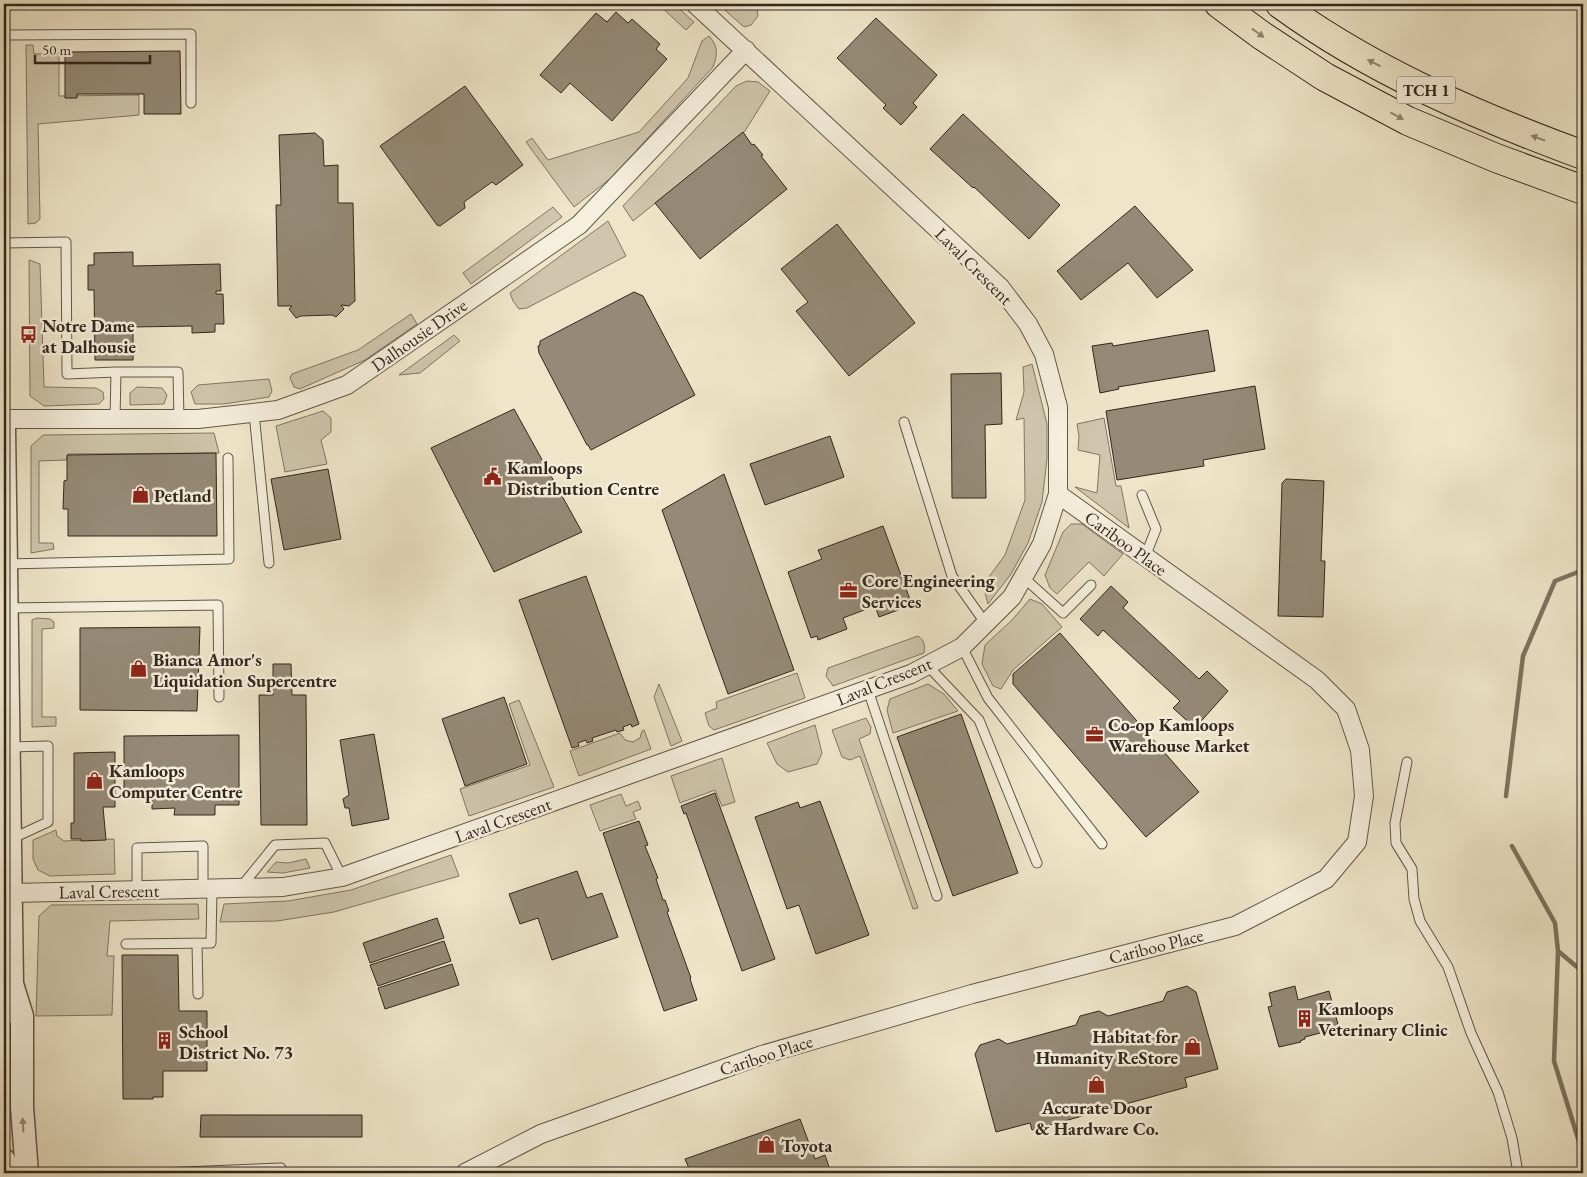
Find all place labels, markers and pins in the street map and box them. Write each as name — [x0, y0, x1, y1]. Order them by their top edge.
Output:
place label: Notre Dame at Dalhousie — [42, 314, 137, 358]
bus stop icon: Notre Dame at Dalhousie — [18, 325, 38, 345]
place label: Kamloops Distribution Centre — [507, 456, 659, 500]
public building icon: Kamloops Distribution Centre — [483, 467, 503, 487]
place label: Petland — [154, 484, 212, 507]
shop icon: Petland — [130, 485, 150, 505]
place label: Core Engineering Services — [862, 569, 996, 613]
office icon: Core Engineering Services — [838, 580, 858, 600]
place label: Bianca Amor's Liquidation Supercentre — [153, 648, 337, 692]
shop icon: Bianca Amor's Liquidation Supercentre — [129, 659, 149, 679]
place label: Co-op Kamloops Warehouse Market — [1108, 713, 1250, 757]
office icon: Co-op Kamloops Warehouse Market — [1084, 724, 1104, 744]
place label: Kamloops Computer Centre — [109, 759, 243, 803]
shop icon: Kamloops Computer Centre — [85, 770, 105, 790]
place label: Kamloops Veterinary Clinic — [1318, 997, 1448, 1041]
building icon: Kamloops Veterinary Clinic — [1294, 1008, 1314, 1028]
place label: School District No. 73 — [179, 1020, 293, 1064]
place label: Habitat for Humanity ReStore — [1036, 1025, 1179, 1069]
building icon: School District No. 73 — [155, 1031, 175, 1051]
shop icon: Habitat for Humanity ReStore — [1182, 1036, 1202, 1056]
shop icon: Accurate Door & Hardware Co. — [1087, 1074, 1107, 1094]
place label: Accurate Door & Hardware Co. — [1035, 1096, 1159, 1140]
place label: Toyota — [781, 1134, 833, 1157]
shop icon: Toyota — [757, 1135, 777, 1155]

